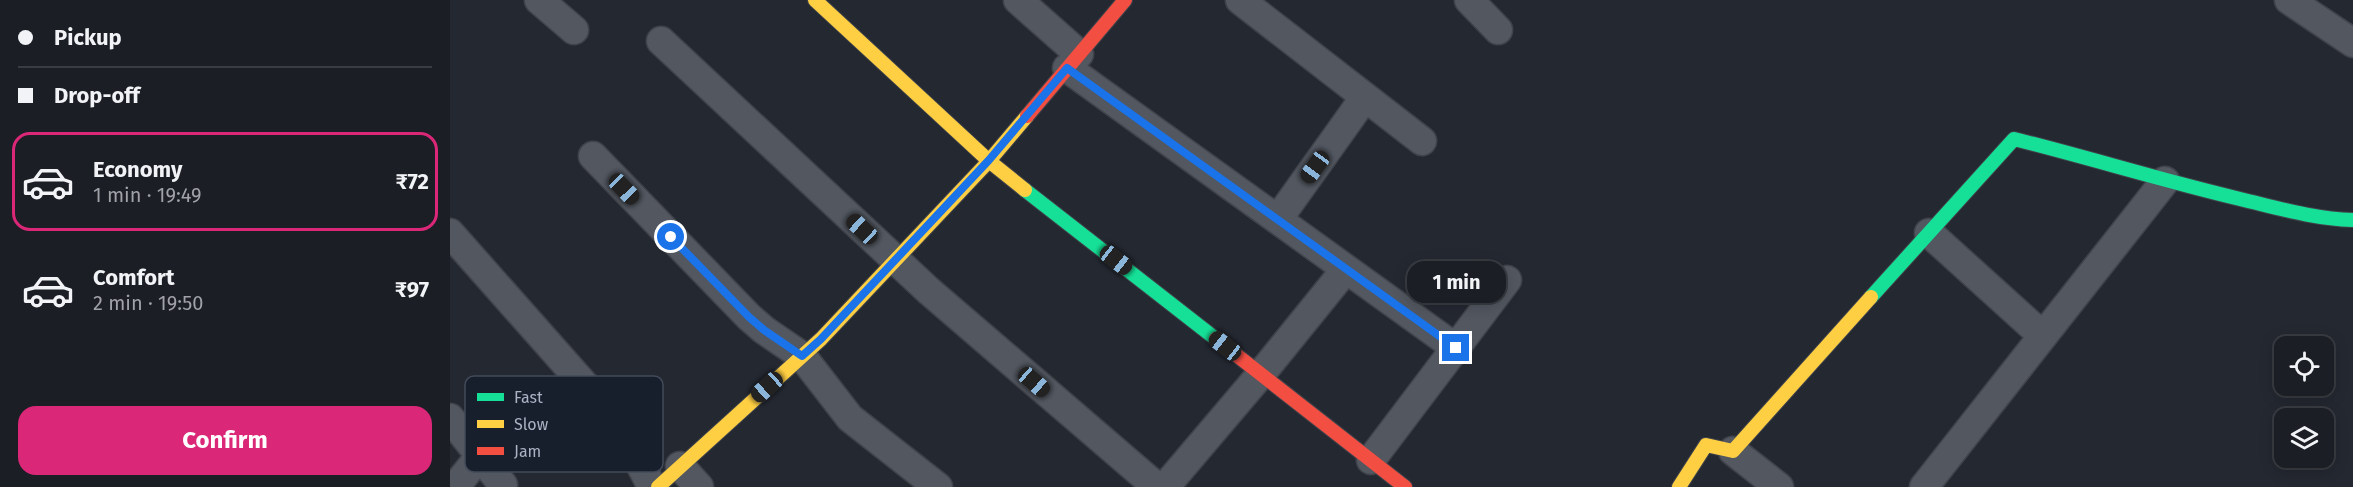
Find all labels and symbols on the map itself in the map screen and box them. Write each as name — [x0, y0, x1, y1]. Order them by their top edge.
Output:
car — [1297, 147, 1333, 187]
car — [605, 170, 643, 208]
car — [843, 210, 881, 248]
route start — [657, 223, 684, 250]
car — [1096, 242, 1136, 278]
callout: 1 min — [1406, 261, 1506, 303]
car — [1205, 328, 1245, 364]
route end — [1442, 334, 1469, 361]
car — [1015, 363, 1053, 401]
car — [748, 368, 786, 406]
legend — [465, 376, 663, 472]
text: Fast — [514, 388, 543, 407]
text: Slow — [514, 415, 549, 434]
text: Jam — [514, 442, 541, 461]

